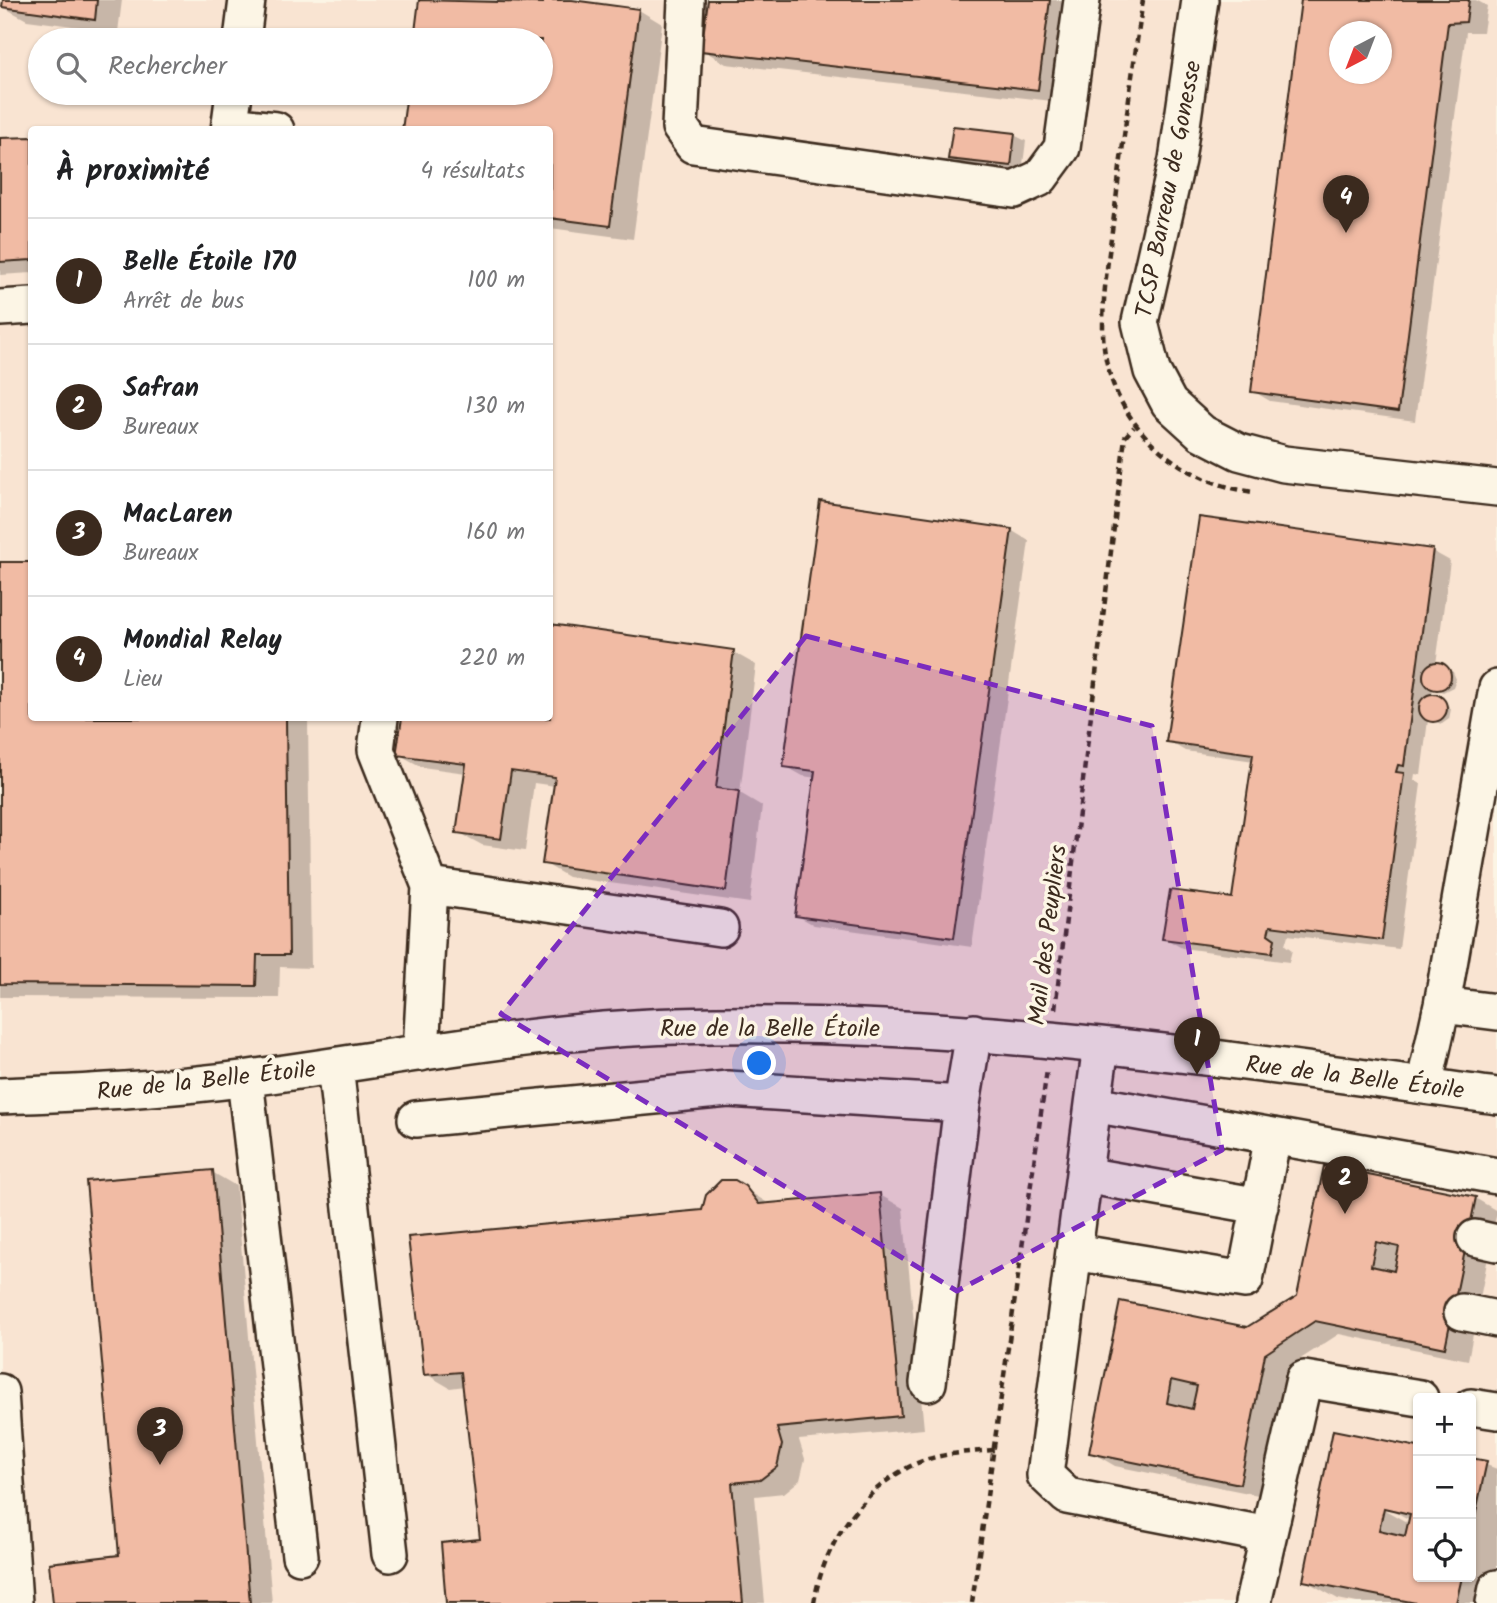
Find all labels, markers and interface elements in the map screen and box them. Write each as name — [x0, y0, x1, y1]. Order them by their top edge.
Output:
north arrow — [1329, 21, 1392, 84]
search box — [28, 28, 553, 105]
text: Rechercher — [108, 46, 227, 88]
icon: search — [52, 48, 90, 86]
street label: TCSP Barreau de Gonesse — [1125, 57, 1214, 321]
text: À proximité — [56, 148, 209, 196]
text: 4 résultats — [421, 154, 525, 190]
pin: 4 — [1323, 175, 1369, 233]
text: Belle Étoile 170 — [123, 242, 296, 284]
text: 1 — [76, 263, 82, 299]
text: 100 m — [467, 263, 525, 299]
text: Arrêt de bus — [123, 284, 244, 320]
text: Safran — [123, 368, 199, 410]
text: 2 — [72, 389, 86, 425]
text: 130 m — [466, 389, 525, 425]
text: Bureaux — [123, 410, 198, 446]
text: MacLaren — [123, 494, 233, 536]
text: 3 — [73, 515, 85, 551]
text: 160 m — [466, 515, 525, 551]
text: Bureaux — [123, 536, 198, 572]
text: Mondial Relay — [123, 620, 282, 662]
text: 4 — [73, 641, 85, 677]
text: 220 m — [459, 641, 525, 677]
text: Lieu — [123, 662, 162, 698]
street label: Mail des Peupliers — [1018, 843, 1079, 1028]
street label: Rue de la Belle Étoile — [660, 1010, 880, 1049]
pin: 1 — [1174, 1017, 1220, 1075]
your location — [742, 1046, 776, 1080]
street label: Rue de la Belle Étoile — [1243, 1046, 1467, 1111]
street label: Rue de la Belle Étoile — [95, 1051, 318, 1112]
pin: 2 — [1322, 1156, 1368, 1214]
map controls — [1413, 1393, 1476, 1582]
button: + — [1413, 1393, 1476, 1456]
pin: 3 — [137, 1407, 183, 1465]
button: − — [1413, 1456, 1476, 1519]
button: locate — [1413, 1519, 1476, 1582]

